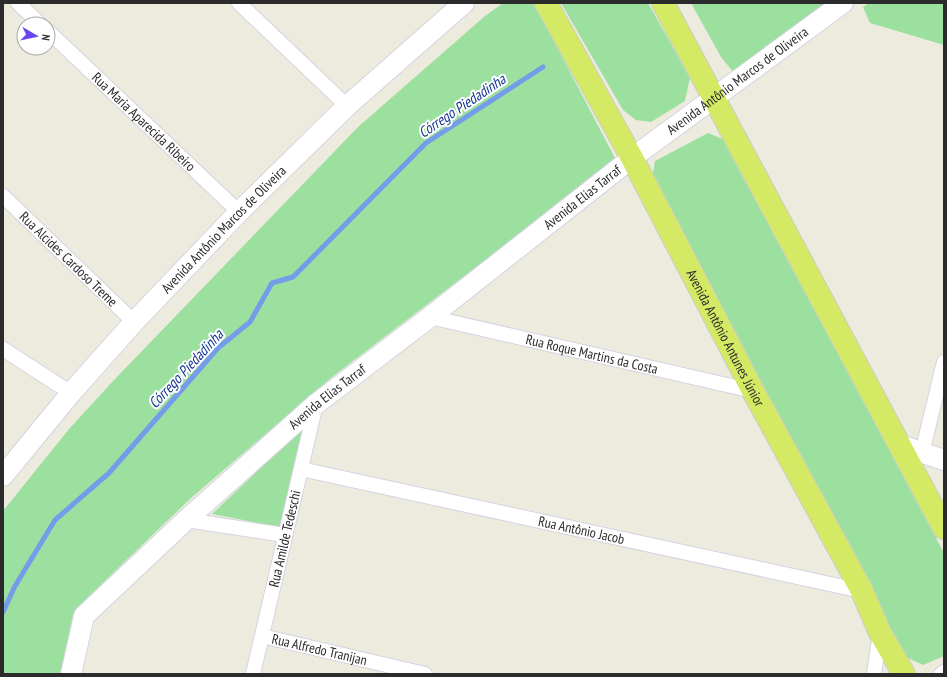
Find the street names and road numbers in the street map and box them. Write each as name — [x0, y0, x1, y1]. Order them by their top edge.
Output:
street label: Avenida Antônio Marcos de Oliveira — [663, 23, 812, 138]
street label: Rua Maria Aparecida Ribeiro — [88, 68, 199, 175]
street label: Avenida Elias Tarraf — [540, 161, 625, 233]
street label: Avenida Antônio Marcos de Oliveira — [157, 162, 290, 297]
street label: Rua Alcides Cardoso Treme — [16, 208, 122, 311]
street label: Avenida Antônio Antunes Júnior — [682, 266, 769, 410]
street label: Rua Roque Martins da Costa — [524, 330, 660, 378]
street label: Avenida Elias Tarraf — [285, 360, 370, 433]
street label: Rua Amilde Tedeschi — [265, 488, 305, 589]
street label: Rua Antônio Jacob — [537, 512, 626, 548]
street label: Rua Alfredo Tranijan — [270, 630, 369, 669]

